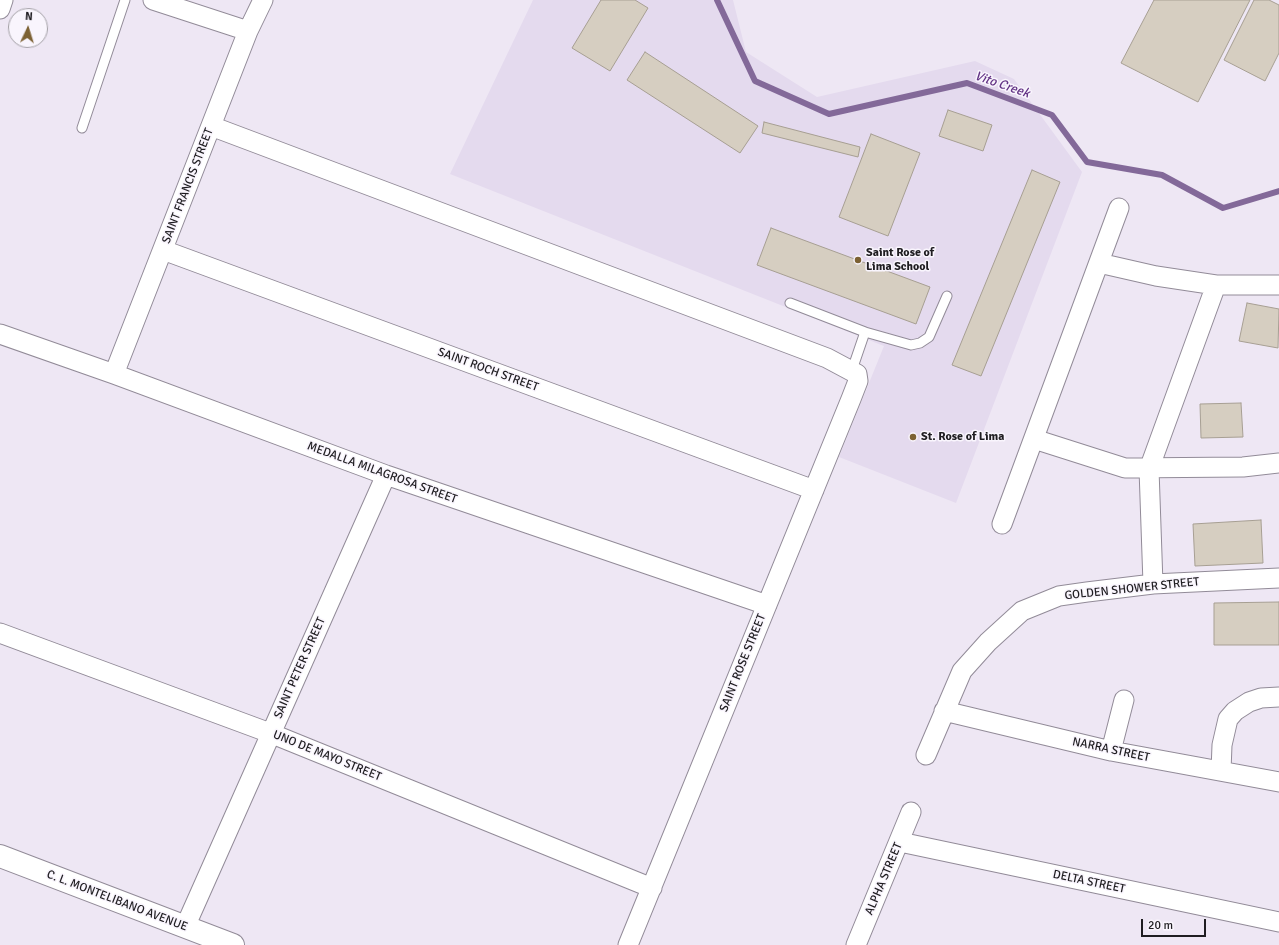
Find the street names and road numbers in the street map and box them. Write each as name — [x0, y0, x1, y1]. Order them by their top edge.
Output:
street label: SAINT FRANCIS STREET — [159, 126, 217, 246]
street label: SAINT ROCH STREET — [436, 345, 540, 395]
street label: MEDALLA MILAGROSA STREET — [305, 439, 459, 507]
street label: GOLDEN SHOWER STREET — [1064, 575, 1200, 603]
street label: SAINT ROSE STREET — [717, 612, 769, 714]
street label: SAINT PETER STREET — [271, 615, 329, 721]
street label: UNO DE MAYO STREET — [271, 728, 383, 784]
street label: NARRA STREET — [1071, 735, 1151, 765]
street label: ALPHA STREET — [862, 841, 906, 917]
street label: C. L. MONTELIBANO AVENUE — [45, 867, 189, 935]
street label: DELTA STREET — [1052, 867, 1126, 897]

